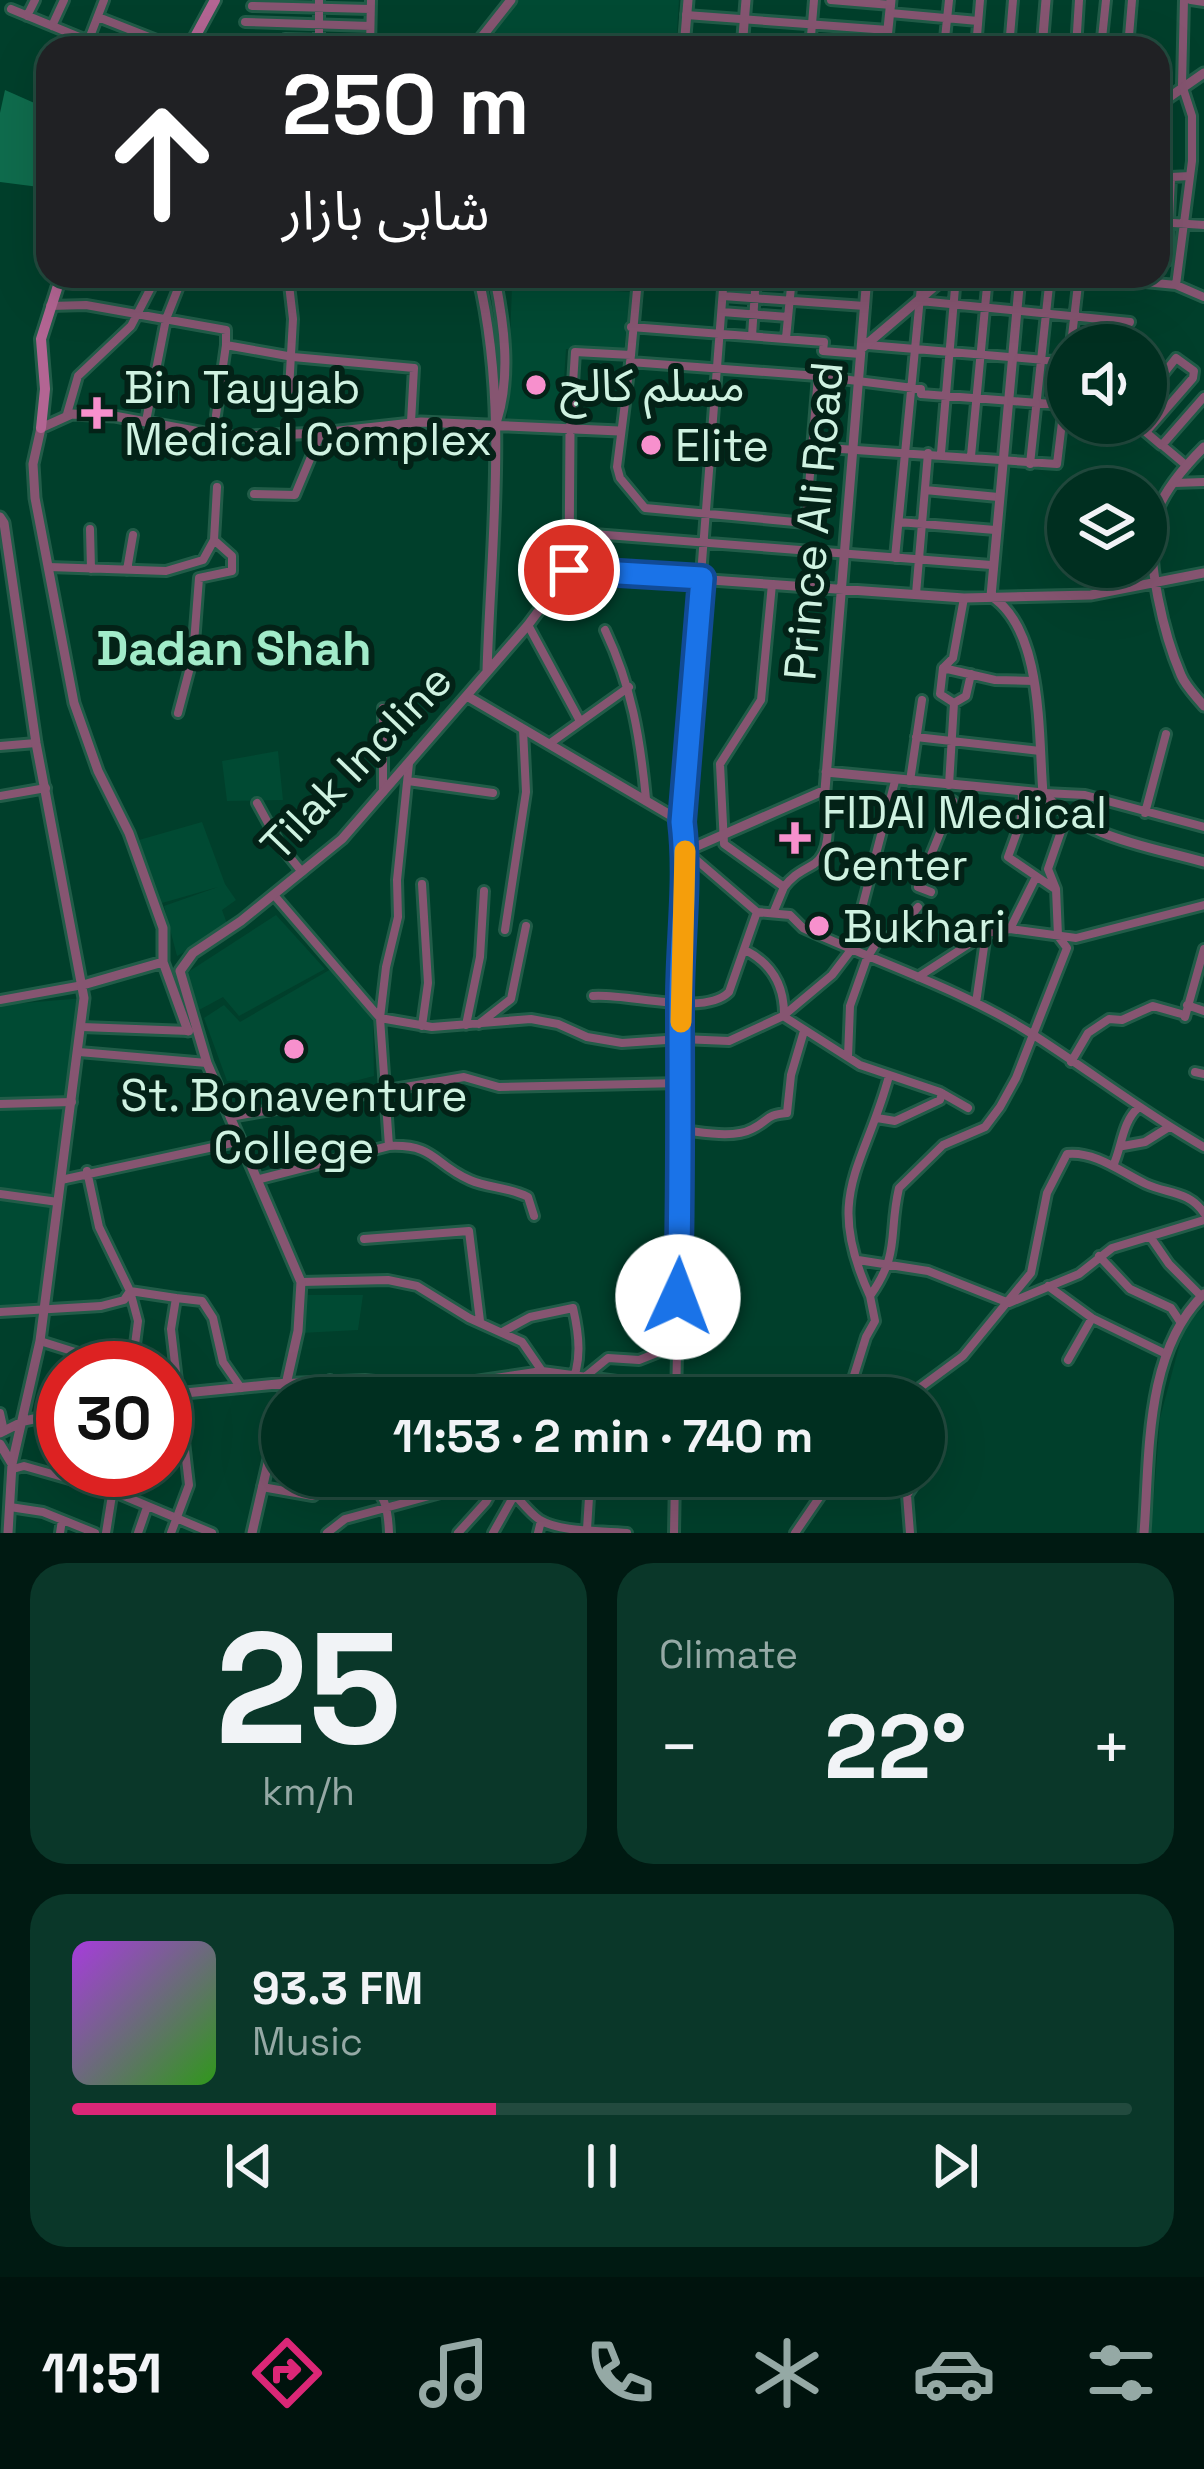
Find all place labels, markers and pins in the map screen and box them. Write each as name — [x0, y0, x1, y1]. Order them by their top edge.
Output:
place label: مسلم کالج — [560, 357, 745, 419]
place label: Bin Tayyab Medical Complex — [124, 359, 492, 468]
marker: مسلم کالج — [523, 372, 549, 398]
marker: Bin Tayyab Medical Complex — [81, 397, 113, 429]
place label: Elite — [675, 417, 769, 474]
marker: Elite — [638, 432, 664, 458]
pin — [518, 519, 620, 621]
place label: FIDAI Medical Center — [822, 784, 1107, 893]
marker: FIDAI Medical Center — [779, 822, 811, 854]
place label: Bukhari — [843, 898, 1006, 955]
marker: Bukhari — [806, 913, 832, 939]
marker: St. Bonaventure College — [281, 1036, 307, 1062]
place label: St. Bonaventure College — [120, 1067, 468, 1176]

